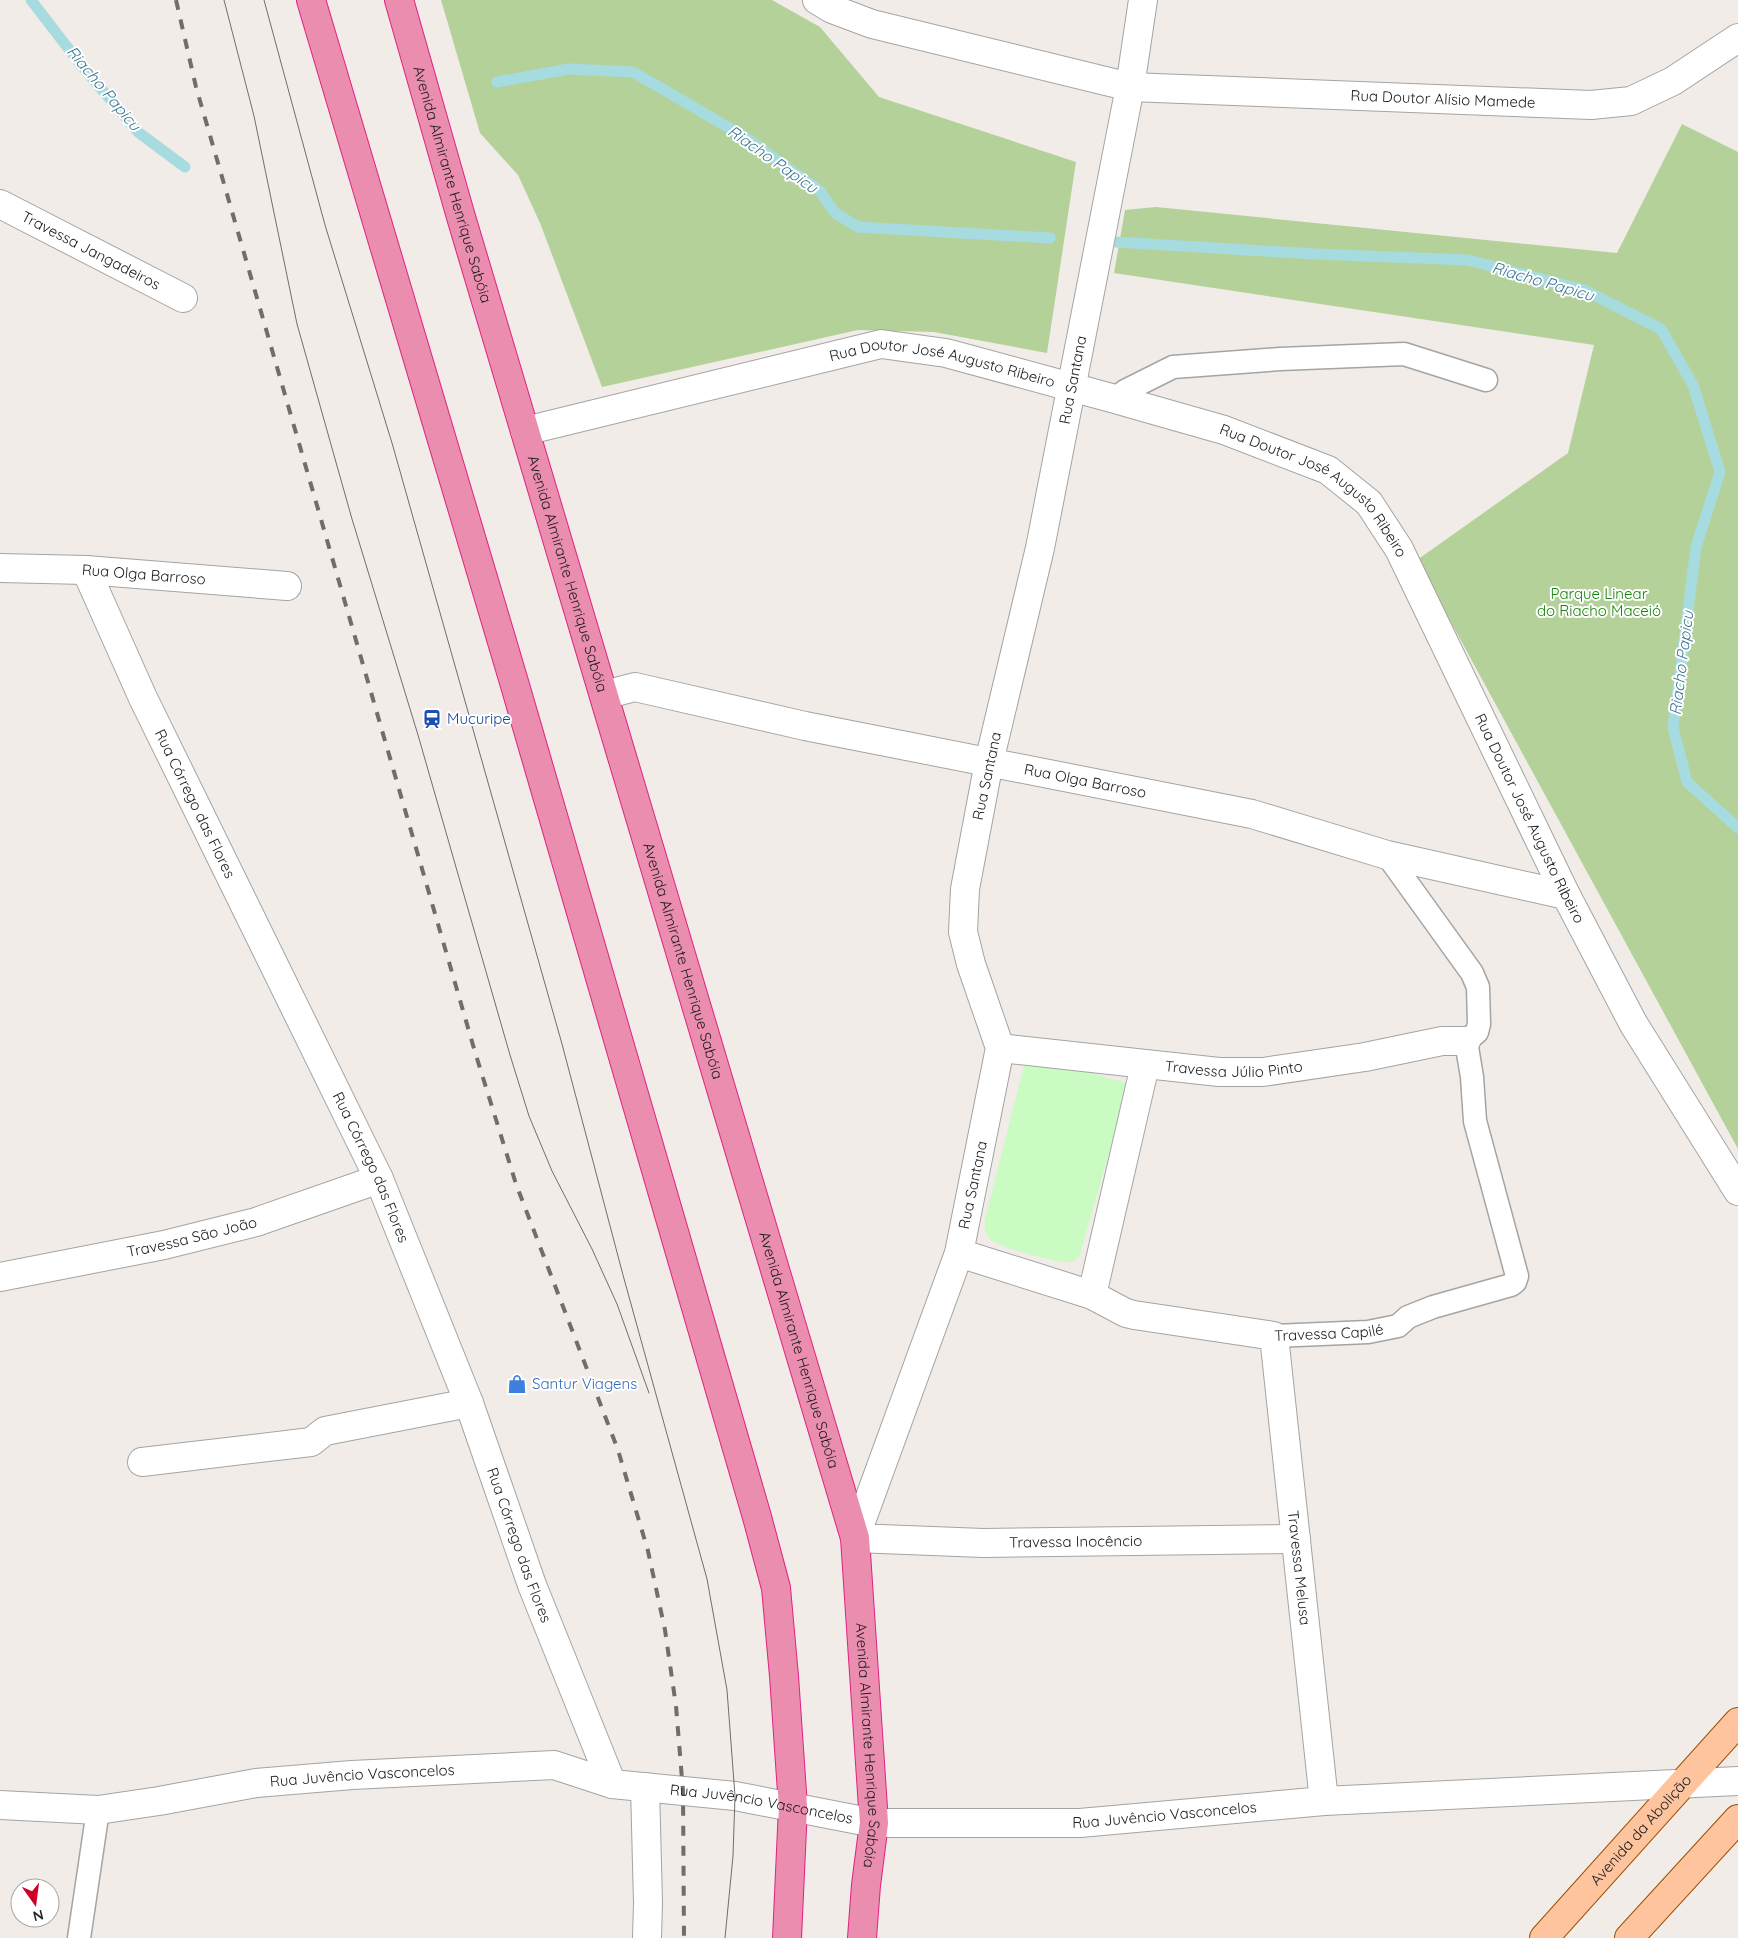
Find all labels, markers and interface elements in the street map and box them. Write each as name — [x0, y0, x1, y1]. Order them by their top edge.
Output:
water label: Riacho Papicu — [63, 41, 146, 135]
street label: Avenida Almirante Henrique Sabóia — [409, 64, 496, 305]
street label: Rua Doutor Alísio Mamede — [1350, 86, 1536, 112]
water label: Riacho Papicu — [724, 121, 822, 198]
street label: Travessa Jangadeiros — [18, 207, 164, 294]
water label: Riacho Papicu — [1490, 257, 1597, 305]
street label: Rua Doutor José Augusto Ribeiro — [827, 334, 1057, 391]
street label: Rua Santana — [1055, 334, 1090, 426]
street label: Rua Doutor José Augusto Ribeiro — [1217, 419, 1411, 560]
street label: Avenida Almirante Henrique Sabóia — [524, 453, 612, 694]
street label: Rua Olga Barroso — [81, 560, 207, 589]
park label: Parque Linear do Riacho Maceió — [1537, 584, 1661, 620]
water label: Riacho Papicu — [1665, 609, 1697, 716]
station icon: Mucuripe — [421, 708, 443, 730]
place label: Mucuripe — [447, 709, 511, 728]
street label: Rua Doutor José Augusto Ribeiro — [1471, 710, 1589, 926]
street label: Rua Córrego das Flores — [151, 726, 240, 881]
street label: Rua Santana — [968, 730, 1005, 822]
street label: Rua Olga Barroso — [1023, 759, 1148, 802]
street label: Avenida Almirante Henrique Sabóia — [639, 840, 728, 1081]
street label: Travessa Júlio Pinto — [1164, 1056, 1304, 1081]
street label: Rua Córrego das Flores — [329, 1089, 414, 1245]
street label: Rua Santana — [954, 1139, 991, 1231]
street label: Travessa São João — [125, 1212, 259, 1261]
street label: Avenida Almirante Henrique Sabóia — [755, 1229, 844, 1470]
street label: Travessa Capilé — [1274, 1319, 1385, 1345]
shop icon: Santur Viagens — [506, 1373, 528, 1395]
place label: Santur Viagens — [532, 1374, 637, 1393]
street label: Rua Córrego das Flores — [483, 1465, 556, 1625]
street label: Travessa Melusa — [1284, 1509, 1315, 1626]
street label: Travessa Inocêncio — [1009, 1531, 1142, 1552]
street label: Avenida Almirante Henrique Sabóia — [852, 1622, 884, 1869]
street label: Rua Juvêncio Vasconcelos — [269, 1760, 455, 1791]
street label: Avenida da Abolição — [1586, 1770, 1695, 1889]
street label: Rua Juvêncio Vasconcelos — [669, 1780, 855, 1828]
street label: Rua Juvêncio Vasconcelos — [1072, 1797, 1257, 1832]
north arrow — [10, 1878, 60, 1928]
text: N — [31, 1906, 45, 1926]

